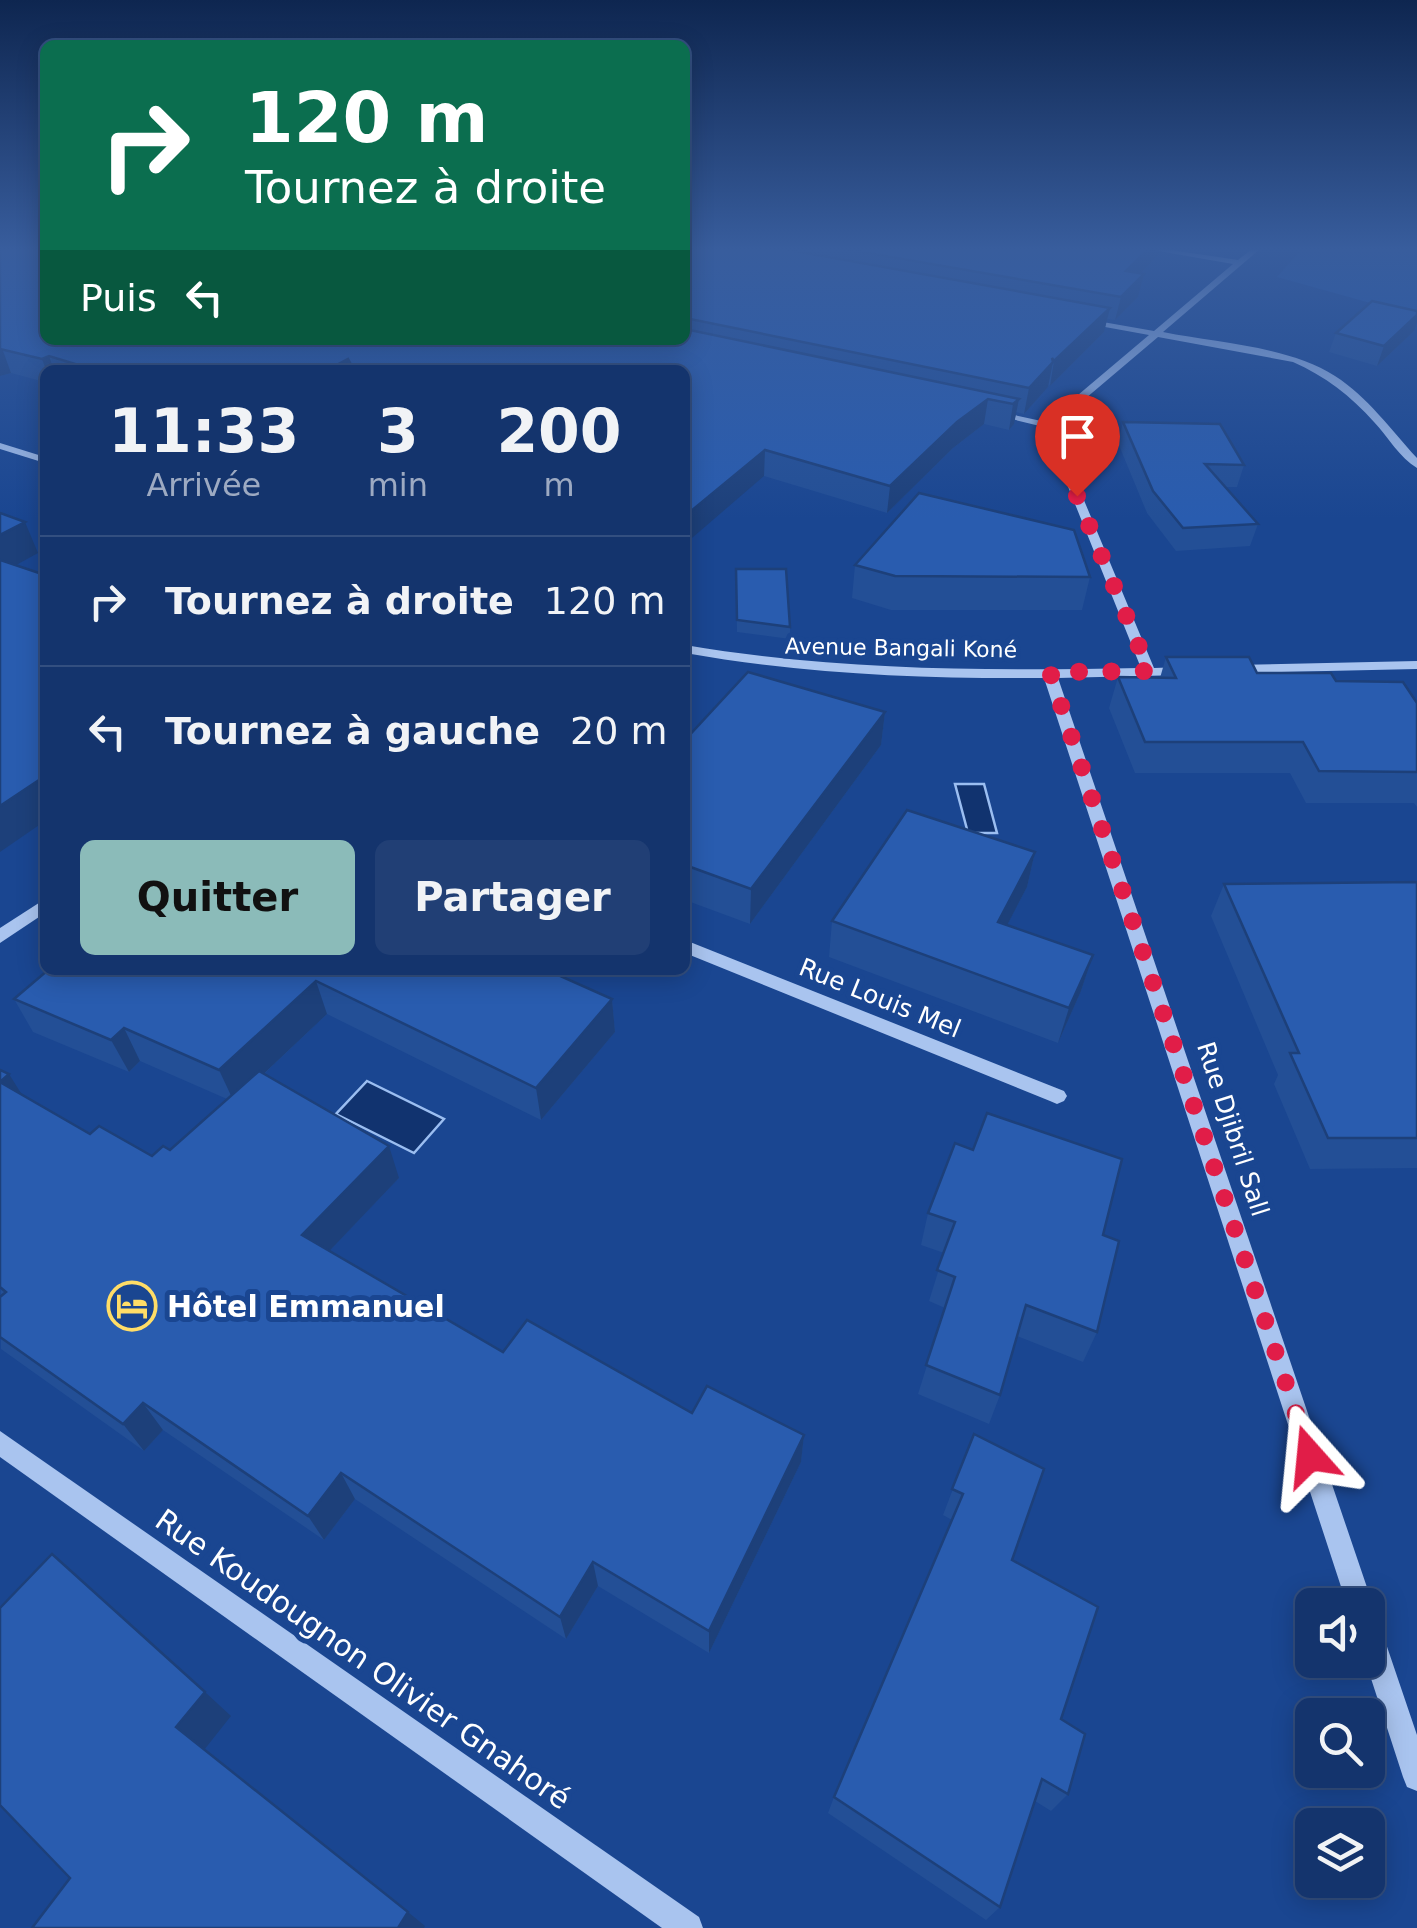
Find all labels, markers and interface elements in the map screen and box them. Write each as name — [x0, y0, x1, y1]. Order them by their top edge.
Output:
text: 120 m — [245, 77, 488, 159]
icon: right — [80, 80, 210, 210]
text: Tournez à droite — [245, 161, 606, 214]
icon: left — [177, 270, 232, 325]
text: Puis — [80, 276, 157, 320]
pin — [1035, 394, 1120, 497]
text: 11:33 — [108, 396, 299, 466]
text: 3 — [377, 396, 419, 466]
text: 200 — [496, 396, 622, 466]
icon: arrive — [1050, 409, 1105, 464]
text: Arrivée — [146, 466, 261, 504]
text: min — [368, 466, 428, 504]
text: m — [543, 466, 575, 504]
icon: right — [80, 574, 135, 629]
text: Tournez à droite — [165, 579, 514, 623]
text: 120 m — [544, 579, 665, 623]
street label: Avenue Bangali Koné — [785, 633, 1017, 663]
icon: left — [80, 704, 135, 759]
text: Tournez à gauche — [165, 709, 540, 753]
text: 20 m — [570, 709, 668, 753]
button: Quitter — [80, 840, 355, 955]
button: Partager — [375, 840, 650, 955]
street label: Rue Louis Mel — [795, 952, 965, 1044]
street label: Rue Djibril Sall — [1191, 1038, 1275, 1220]
hotel icon: Hôtel Emmanuel — [106, 1280, 158, 1332]
place label: Hôtel Emmanuel — [167, 1289, 445, 1324]
position arrow — [1258, 1404, 1362, 1508]
street label: Rue Koudougnon Olivier Gnahoré — [149, 1502, 577, 1816]
map controls — [1295, 1588, 1385, 1898]
button: sound — [1295, 1588, 1385, 1678]
button: search — [1295, 1698, 1385, 1788]
button: layers — [1295, 1808, 1385, 1898]

